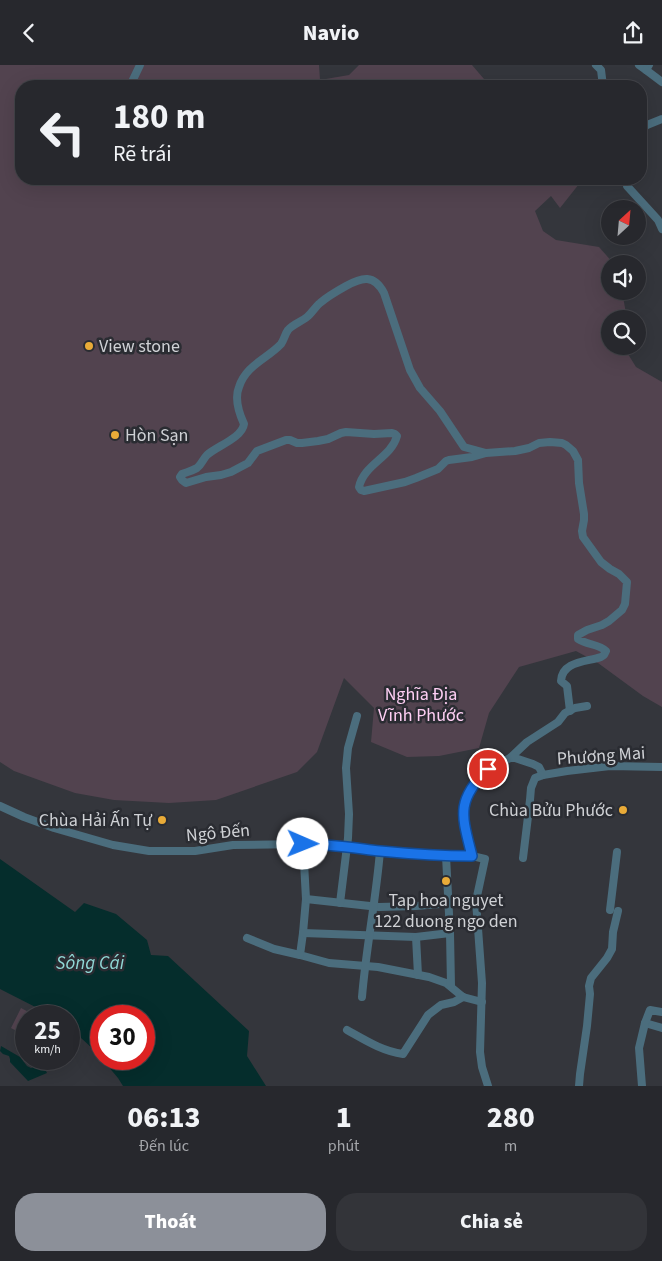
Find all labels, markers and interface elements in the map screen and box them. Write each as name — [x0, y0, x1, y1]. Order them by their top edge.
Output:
text: Navio — [303, 17, 359, 49]
icon: back — [15, 19, 43, 47]
icon: share — [619, 19, 647, 47]
text: 180 m — [113, 92, 205, 142]
icon: left — [30, 100, 95, 165]
text: Rẽ trái — [113, 138, 172, 170]
north arrow — [601, 200, 646, 245]
map controls — [601, 200, 646, 355]
button: sound — [601, 255, 646, 300]
button: search — [601, 310, 646, 355]
place label: View stone — [99, 334, 180, 359]
marker: View stone — [83, 340, 95, 352]
place label: Hòn Sạn — [125, 423, 188, 448]
marker: Hòn Sạn — [109, 429, 121, 441]
park label: Nghĩa Địa Vĩnh Phước — [378, 682, 464, 728]
street label: Phương Mai — [556, 740, 646, 772]
pin — [467, 748, 509, 790]
icon: arrive — [474, 755, 502, 783]
place label: Chùa Bửu Phước — [489, 798, 613, 823]
marker: Chùa Bửu Phước — [617, 804, 629, 816]
place label: Chùa Hải Ấn Tự — [39, 808, 153, 833]
marker: Chùa Hải Ấn Tự — [156, 814, 168, 826]
position arrow — [276, 817, 328, 869]
street label: Ngô Đến — [185, 818, 251, 848]
marker: Tap hoa nguyet 122 duong ngo den — [440, 875, 452, 887]
place label: Tap hoa nguyet 122 duong ngo den — [374, 888, 518, 934]
water label: Sông Cái — [56, 950, 125, 977]
speed limit sign: 30 — [90, 1005, 155, 1070]
text: 25 — [34, 1013, 61, 1049]
text: km/h — [34, 1041, 61, 1058]
text: 06:13 — [127, 1096, 201, 1139]
text: 1 — [336, 1096, 352, 1139]
text: 280 — [487, 1096, 535, 1139]
text: Đến lúc — [139, 1135, 189, 1157]
text: phút — [328, 1135, 360, 1157]
text: m — [504, 1135, 517, 1157]
button: Thoát — [15, 1193, 326, 1251]
button: Chia sẻ — [336, 1193, 647, 1251]

